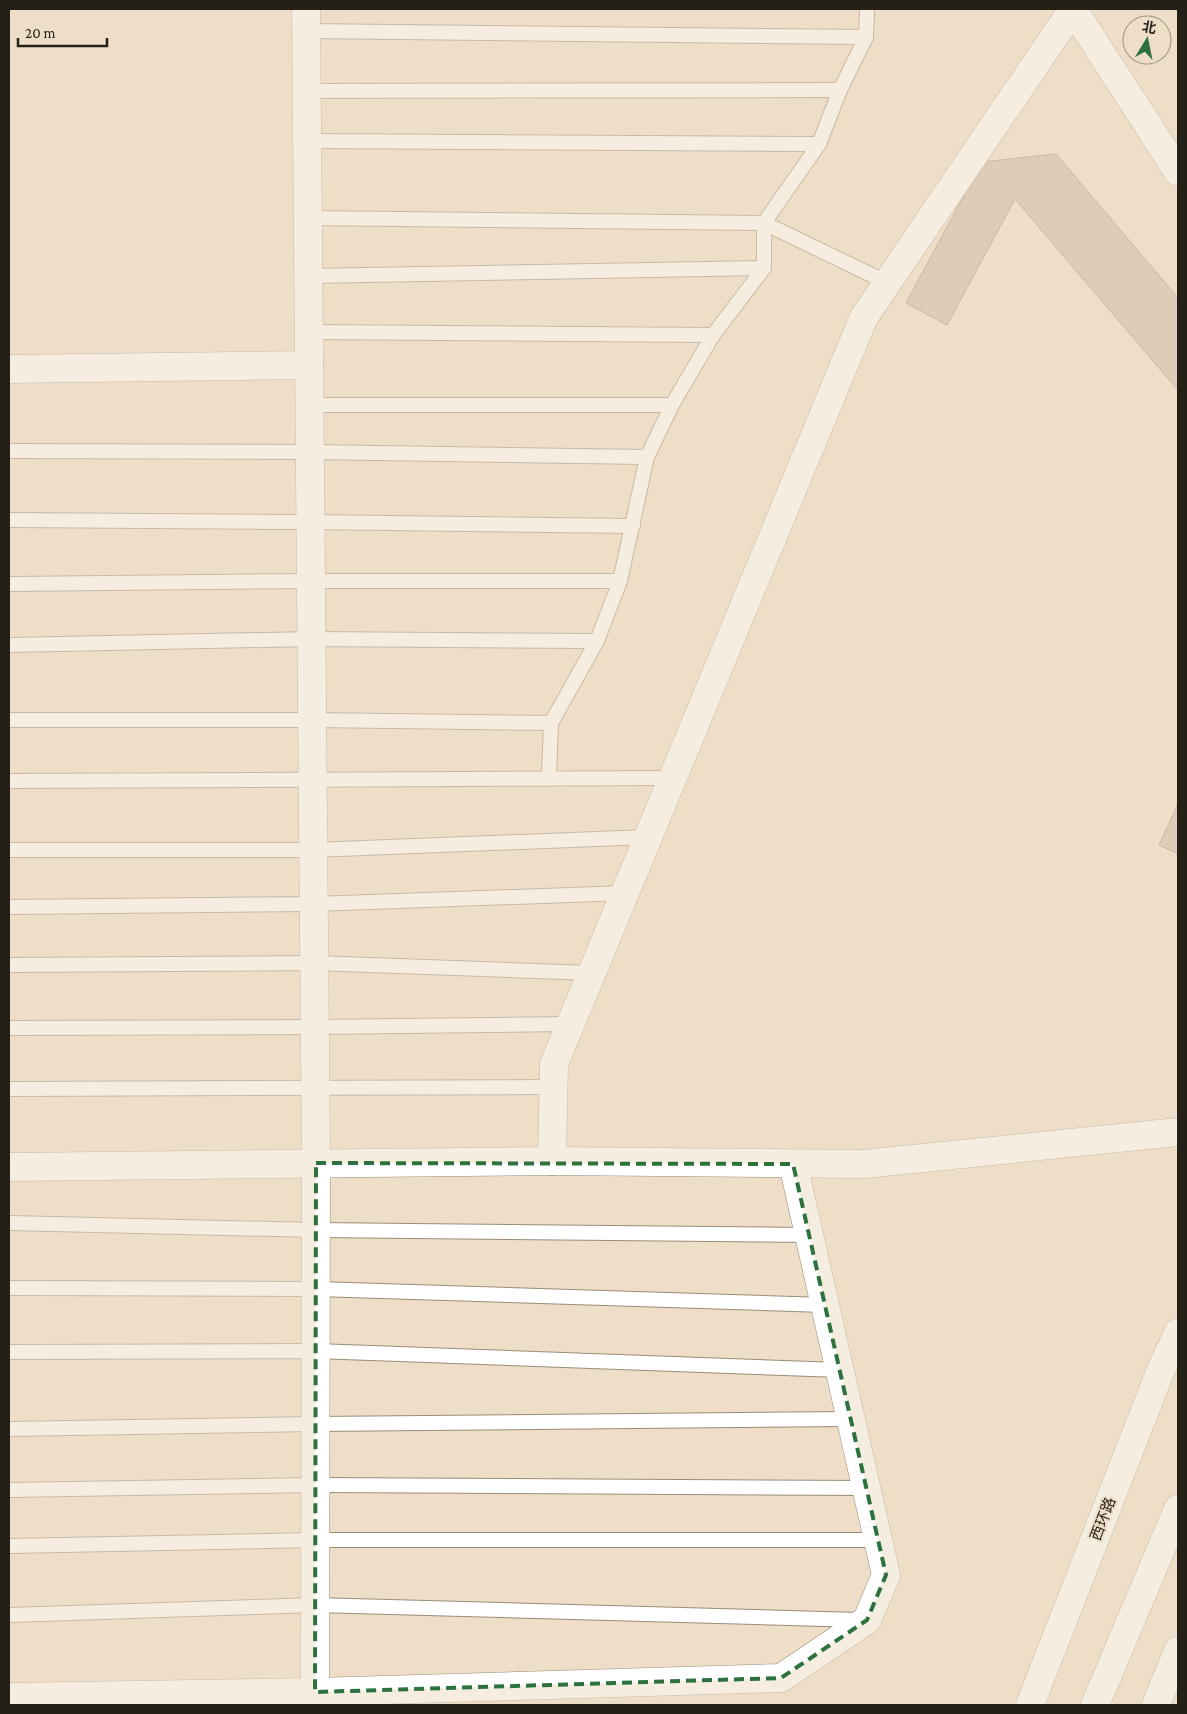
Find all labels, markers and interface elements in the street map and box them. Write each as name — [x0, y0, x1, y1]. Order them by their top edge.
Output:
scale bar — [18, 15, 106, 47]
north arrow — [1122, 15, 1172, 65]
text: 北 — [1141, 18, 1158, 36]
text: 20 m — [25, 25, 56, 41]
street label: 西环路 — [1087, 1495, 1119, 1543]

